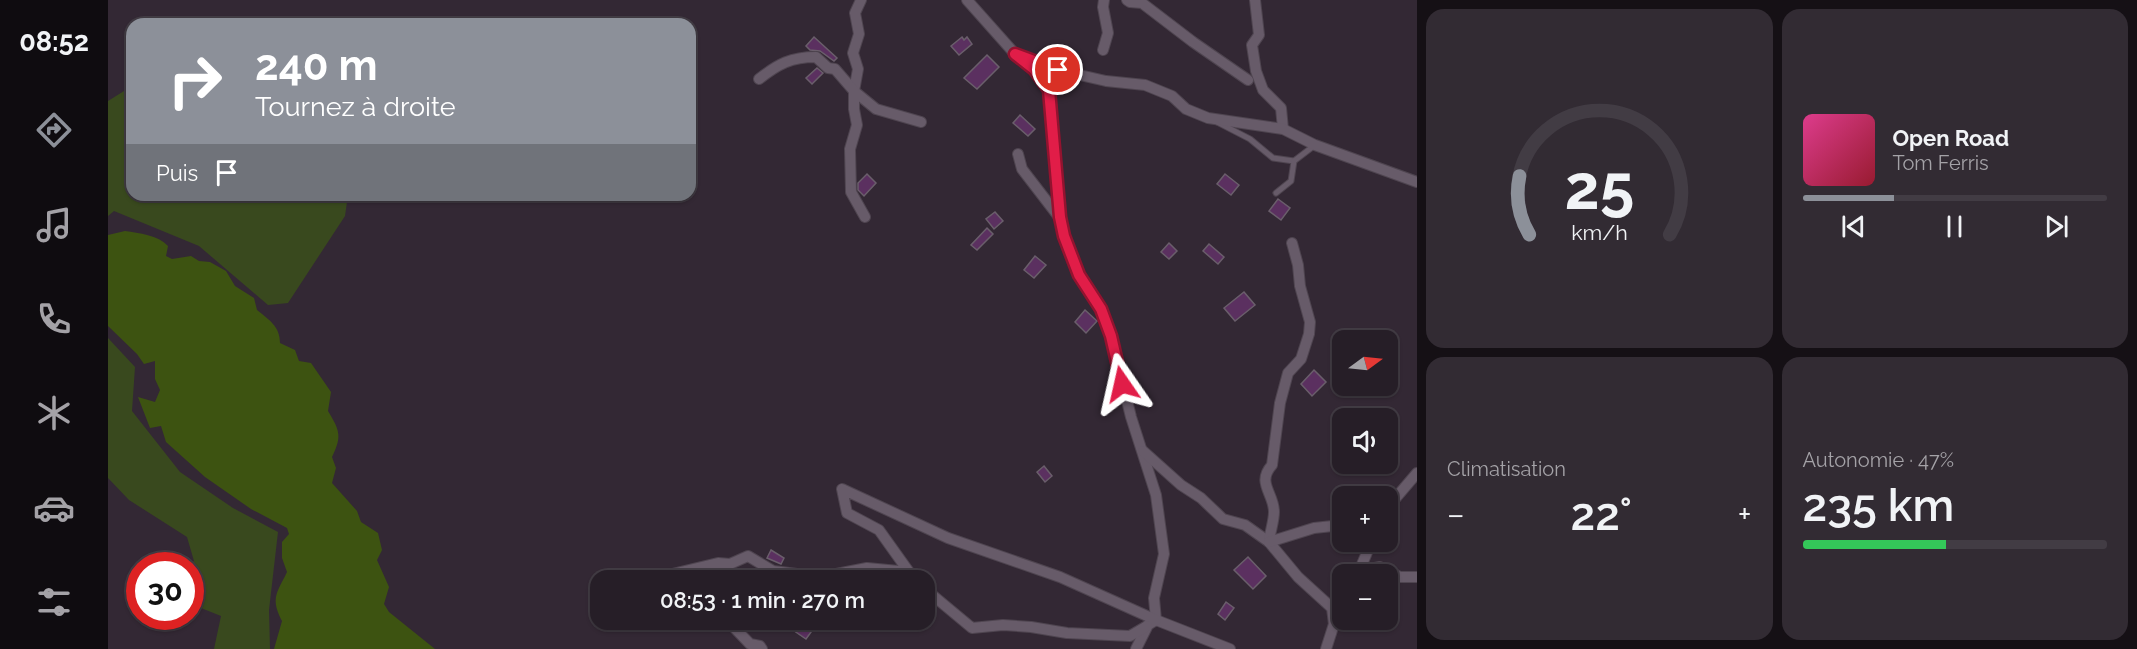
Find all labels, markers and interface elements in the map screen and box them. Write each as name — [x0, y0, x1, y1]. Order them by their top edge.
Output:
text: 08:52 — [19, 26, 89, 57]
text: 240 m — [255, 41, 378, 90]
icon: right — [156, 42, 234, 120]
pin — [1032, 44, 1083, 95]
icon: arrive — [1041, 53, 1074, 86]
text: Tournez à droite — [255, 91, 456, 122]
icon: directions — [33, 109, 75, 151]
text: Open Road — [1893, 125, 2009, 151]
text: 25 — [1564, 151, 1634, 225]
text: Tom Ferris — [1893, 151, 1989, 175]
icon: arrive — [210, 156, 243, 189]
text: Puis — [156, 160, 198, 186]
icon: music — [33, 204, 75, 246]
icon: previous — [1837, 210, 1870, 243]
icon: pause — [1938, 210, 1971, 243]
icon: next — [2040, 210, 2073, 243]
text: km/h — [1571, 221, 1628, 246]
icon: phone — [33, 298, 75, 340]
north arrow — [1332, 330, 1398, 396]
map controls — [1332, 330, 1398, 630]
position arrow — [1090, 352, 1154, 416]
icon: climate — [33, 392, 75, 434]
button: sound — [1332, 408, 1398, 474]
text: Autonomie · 47% — [1803, 448, 1954, 472]
text: Climatisation — [1447, 457, 1566, 481]
text: 235 km — [1803, 479, 1954, 532]
button: + — [1332, 486, 1398, 552]
icon: car — [33, 487, 75, 529]
text: 22° — [1571, 488, 1632, 541]
text: − — [1447, 495, 1465, 534]
text: + — [1738, 495, 1751, 534]
speed limit sign: 30 — [126, 552, 204, 630]
button: − — [1332, 564, 1398, 630]
icon: filters — [33, 581, 75, 623]
text: 08:53 · 1 min · 270 m — [660, 587, 865, 613]

